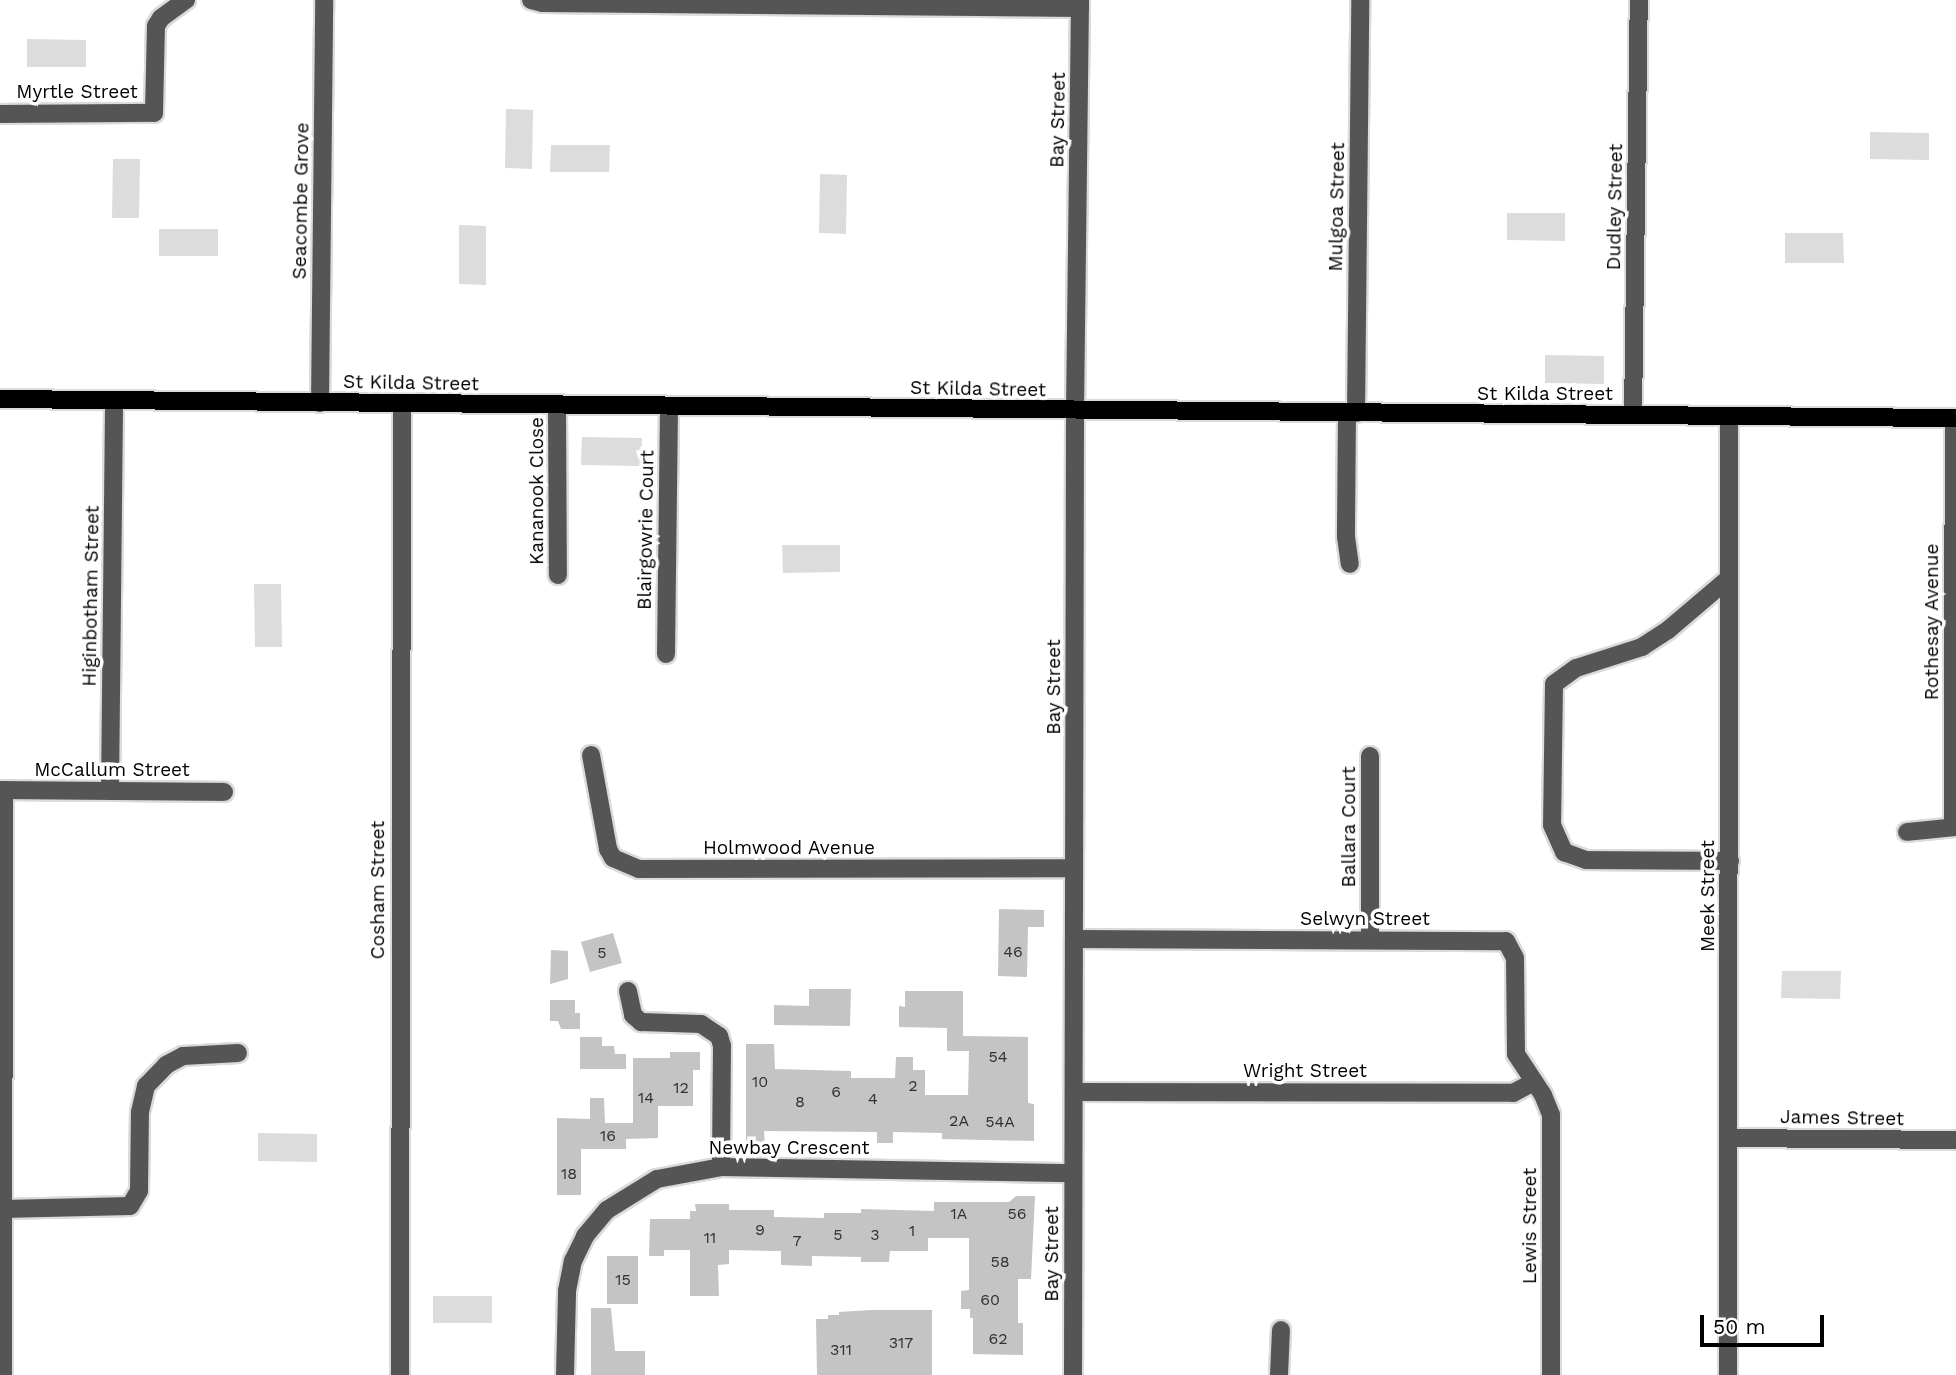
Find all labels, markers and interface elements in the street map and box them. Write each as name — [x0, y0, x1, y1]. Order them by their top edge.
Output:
street label: Bay Street — [1046, 72, 1070, 168]
street label: Myrtle Street — [16, 81, 138, 103]
street label: Seacombe Grove — [288, 122, 314, 280]
street label: Mulgoa Street — [1324, 142, 1350, 272]
street label: Dudley Street — [1602, 143, 1628, 271]
street label: St Kilda Street — [343, 370, 479, 396]
street label: St Kilda Street — [910, 376, 1046, 402]
street label: St Kilda Street — [1477, 383, 1613, 405]
street label: Kananook Close — [526, 417, 548, 565]
street label: Blairgowrie Court — [633, 450, 659, 610]
street label: Higinbotham Street — [78, 505, 104, 687]
street label: Rothesay Avenue — [1921, 543, 1943, 701]
street label: Bay Street — [1043, 639, 1065, 735]
street label: McCallum Street — [34, 759, 190, 781]
street label: Ballara Court — [1338, 766, 1360, 888]
street label: Cosham Street — [367, 821, 389, 959]
street label: Holmwood Avenue — [703, 837, 875, 859]
street label: Meek Street — [1697, 840, 1719, 952]
street label: Selwyn Street — [1300, 908, 1430, 930]
house number: 46 — [1003, 942, 1023, 962]
house number: 5 — [597, 943, 607, 963]
house number: 54 — [988, 1047, 1008, 1067]
street label: Wright Street — [1243, 1060, 1367, 1082]
house number: 10 — [752, 1072, 768, 1092]
house number: 2 — [908, 1076, 918, 1096]
house number: 12 — [673, 1078, 689, 1098]
house number: 6 — [831, 1082, 841, 1102]
house number: 14 — [638, 1088, 654, 1108]
house number: 4 — [868, 1089, 878, 1109]
house number: 8 — [795, 1092, 805, 1112]
street label: James Street — [1780, 1106, 1904, 1130]
house number: 2A — [949, 1111, 969, 1131]
house number: 54A — [985, 1112, 1015, 1132]
house number: 16 — [600, 1126, 616, 1146]
street label: Newbay Crescent — [708, 1137, 870, 1159]
house number: 18 — [561, 1164, 577, 1184]
street label: Lewis Street — [1519, 1168, 1541, 1284]
house number: 1A — [951, 1204, 967, 1224]
house number: 56 — [1007, 1204, 1027, 1224]
street label: Bay Street — [1041, 1206, 1063, 1302]
house number: 9 — [755, 1220, 765, 1240]
house number: 1 — [909, 1221, 915, 1241]
house number: 5 — [833, 1225, 843, 1245]
house number: 3 — [870, 1225, 880, 1245]
house number: 11 — [704, 1228, 716, 1248]
house number: 7 — [793, 1231, 801, 1251]
house number: 58 — [990, 1252, 1010, 1272]
house number: 15 — [615, 1270, 631, 1290]
house number: 60 — [980, 1290, 1000, 1310]
scale bar — [1704, 1302, 1828, 1346]
text: 50 m — [1713, 1314, 1765, 1339]
house number: 62 — [988, 1329, 1008, 1349]
house number: 317 — [889, 1333, 913, 1353]
house number: 311 — [830, 1340, 852, 1360]

